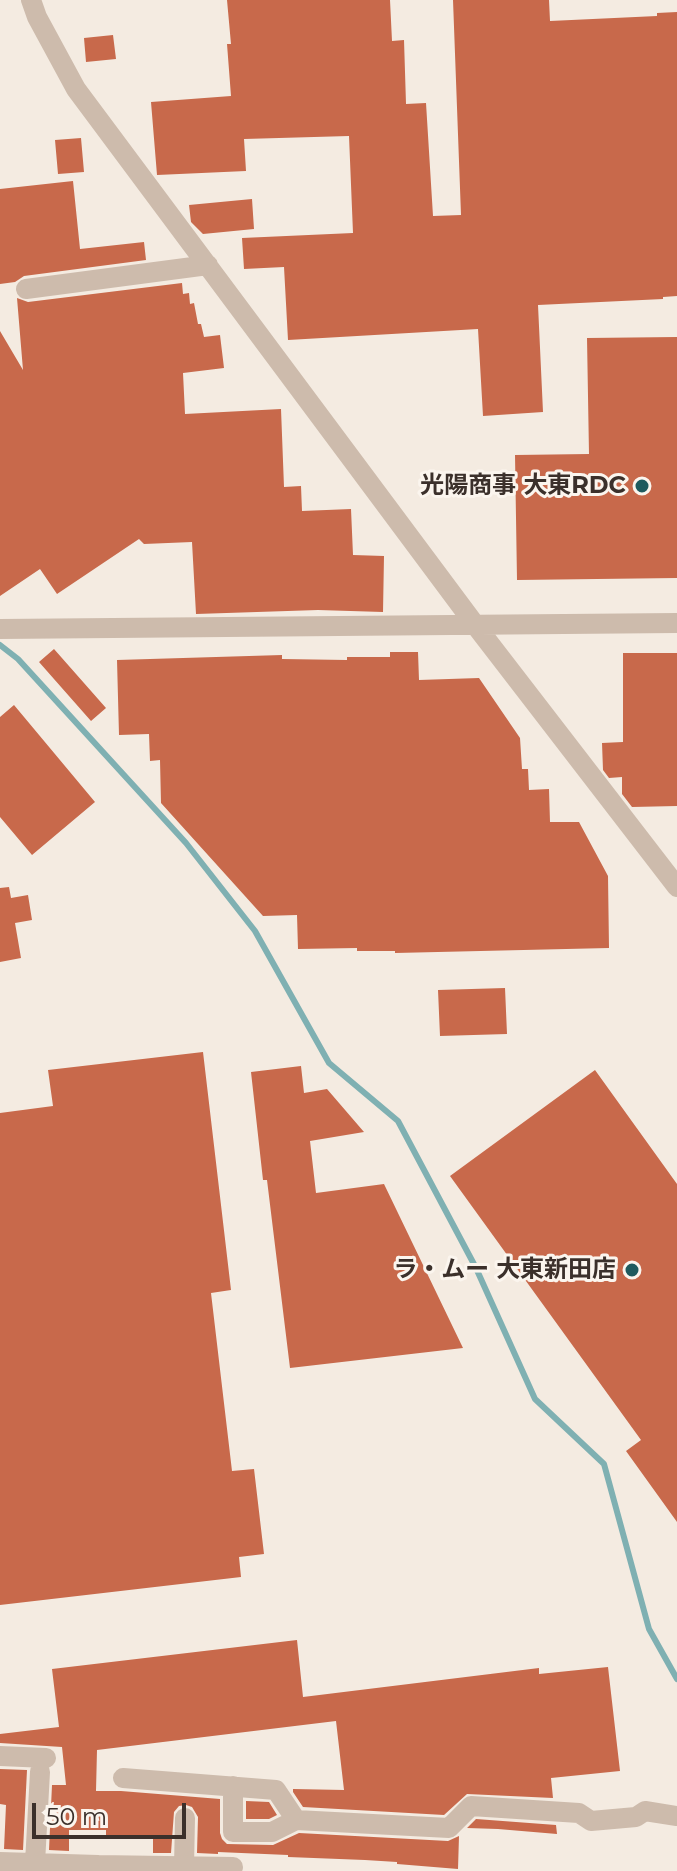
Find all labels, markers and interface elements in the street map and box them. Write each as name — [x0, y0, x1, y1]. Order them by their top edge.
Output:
place label: 光陽商事 大東RDC — [420, 472, 626, 500]
marker: 光陽商事 大東RDC — [633, 477, 651, 495]
place label: ラ・ムー 大東新田店 — [393, 1256, 616, 1284]
marker: ラ・ムー 大東新田店 — [623, 1261, 641, 1279]
scale bar — [36, 1787, 190, 1837]
text: 50 m — [46, 1802, 107, 1831]

